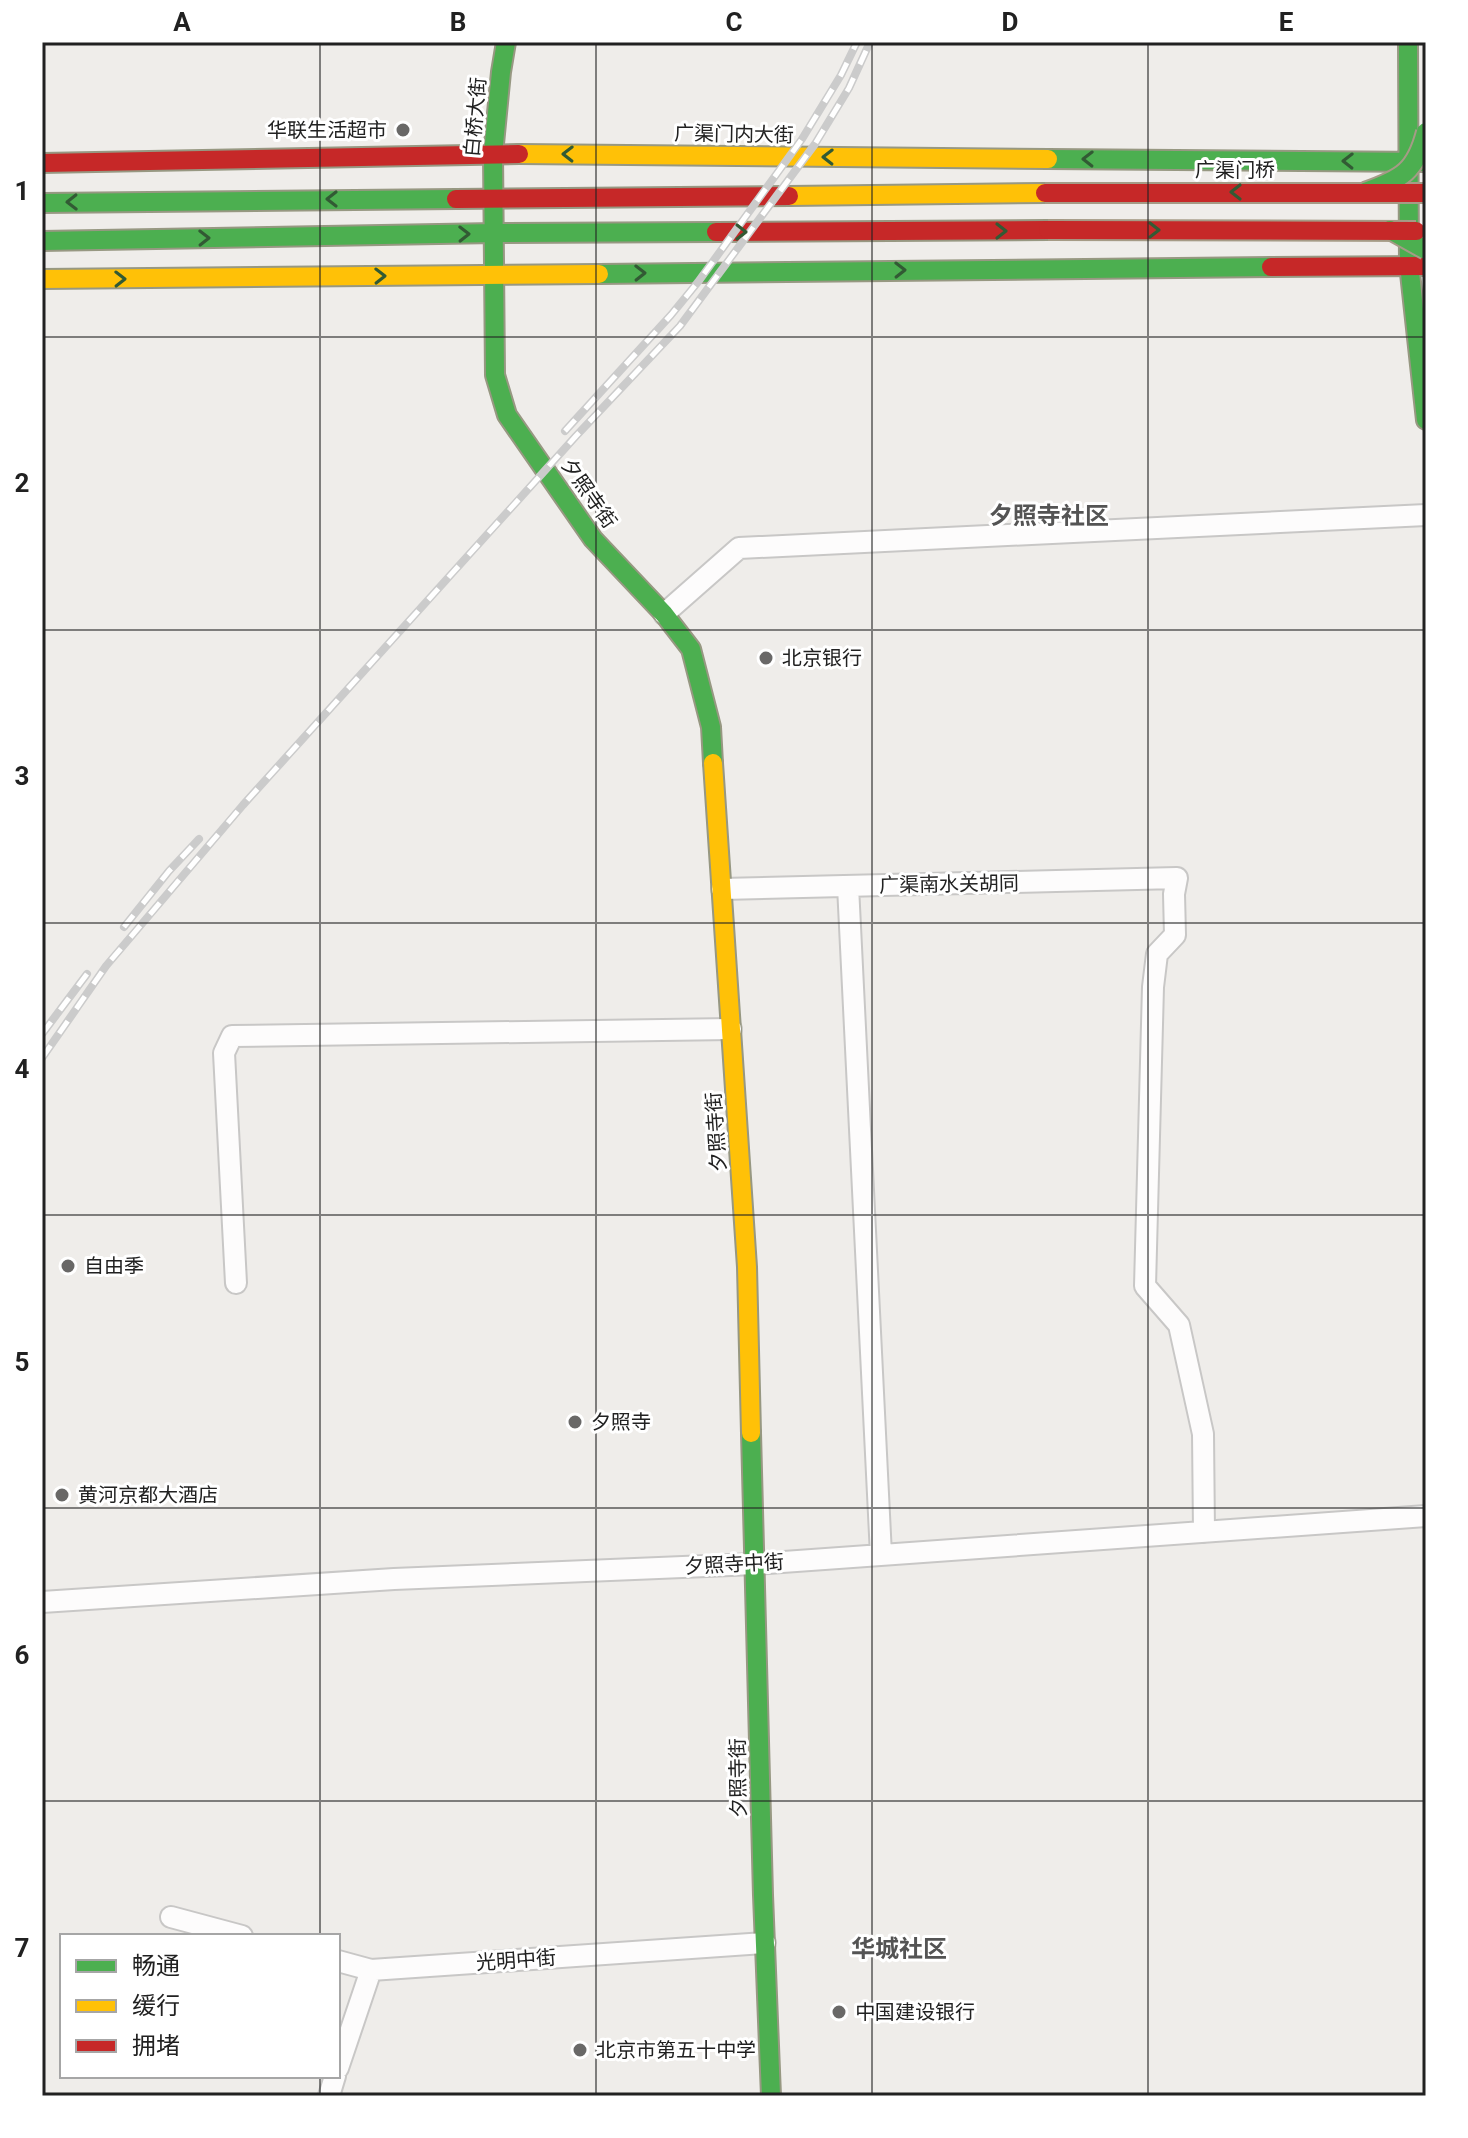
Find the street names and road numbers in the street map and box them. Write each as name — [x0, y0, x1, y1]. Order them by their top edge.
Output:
street label: 白桥大街 — [460, 76, 490, 158]
street label: 广渠门内大街 — [674, 121, 794, 147]
street label: 广渠门桥 — [1195, 158, 1275, 182]
street label: 夕照寺街 — [556, 453, 622, 533]
street label: 广渠南水关胡同 — [879, 871, 1019, 897]
street label: 夕照寺街 — [701, 1091, 731, 1173]
street label: 夕照寺中街 — [683, 1549, 785, 1579]
street label: 夕照寺街 — [725, 1738, 751, 1818]
street label: 光明中街 — [475, 1945, 557, 1975]

